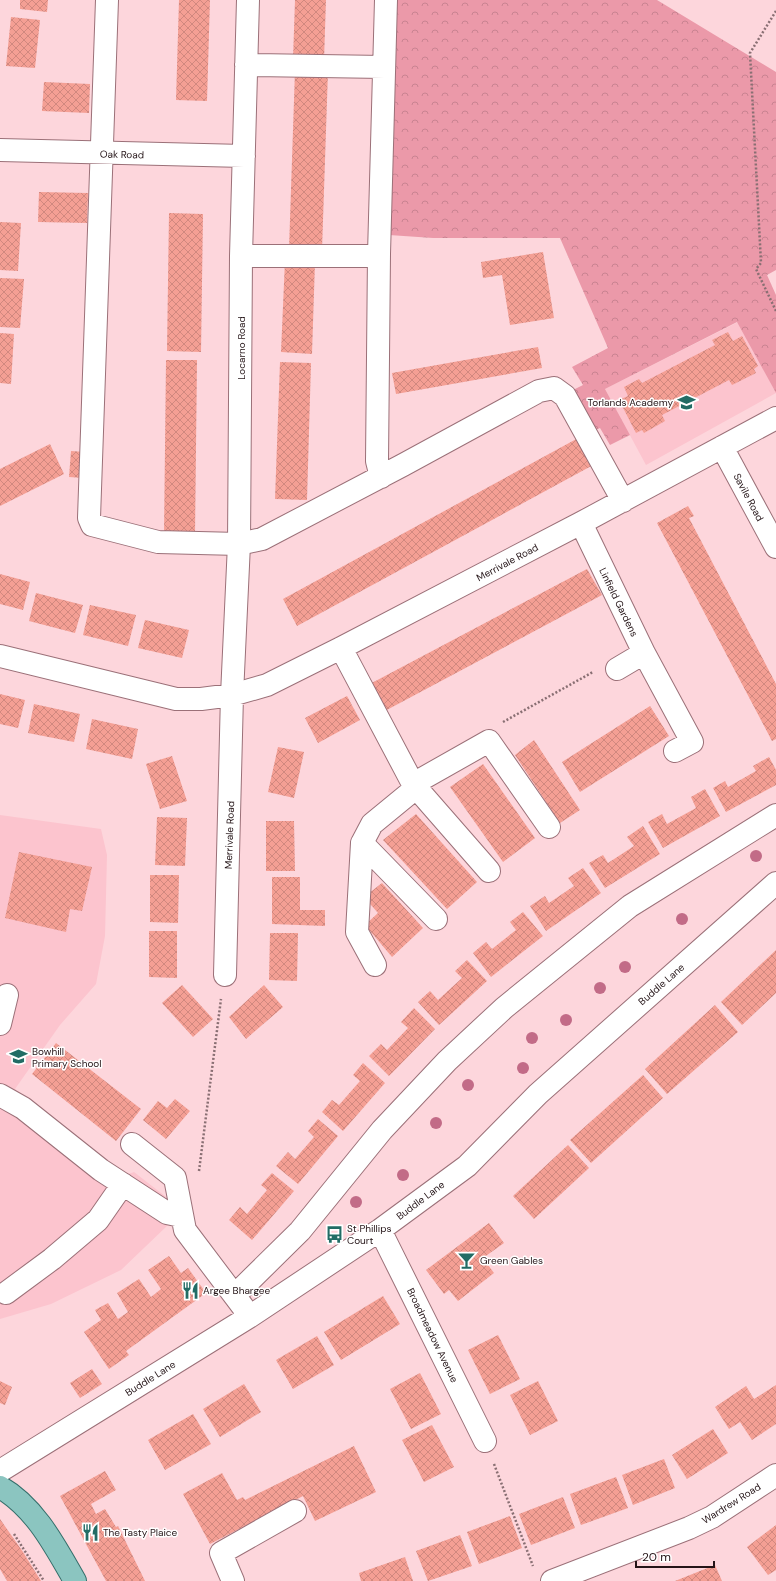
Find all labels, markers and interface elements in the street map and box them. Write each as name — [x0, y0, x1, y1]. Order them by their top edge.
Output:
street label: Oak Road — [100, 148, 144, 161]
street label: Locarno Road — [235, 316, 248, 380]
school or university icon: Torlands Academy — [676, 392, 696, 412]
place label: Torlands Academy — [588, 396, 673, 409]
street label: Savile Road — [730, 471, 767, 523]
street label: Merrivale Road — [474, 541, 540, 584]
street label: Linfield Gardens — [596, 566, 641, 639]
street label: Merrivale Road — [222, 801, 237, 869]
street label: Buddle Lane — [636, 961, 687, 1008]
place label: Bowhill Primary School — [32, 1045, 102, 1070]
school or university icon: Bowhill Primary School — [9, 1047, 29, 1067]
street label: Buddle Lane — [394, 1178, 447, 1223]
place label: St Phillips Court — [347, 1222, 391, 1247]
bus stop icon: St Phillips Court — [324, 1224, 344, 1244]
bar icon: Green Gables — [457, 1250, 477, 1270]
place label: Green Gables — [480, 1254, 543, 1267]
restaurant icon: Argee Bhargee — [180, 1280, 200, 1300]
place label: Argee Bhargee — [203, 1284, 270, 1297]
street label: Broadmeadow Avenue — [404, 1286, 461, 1385]
street label: Buddle Lane — [123, 1358, 178, 1399]
street label: Wardrew Road — [699, 1480, 763, 1527]
restaurant icon: The Tasty Plaice — [80, 1522, 100, 1542]
place label: The Tasty Plaice — [103, 1526, 178, 1539]
scale bar — [636, 1543, 714, 1569]
text: 20 m — [642, 1549, 671, 1565]

